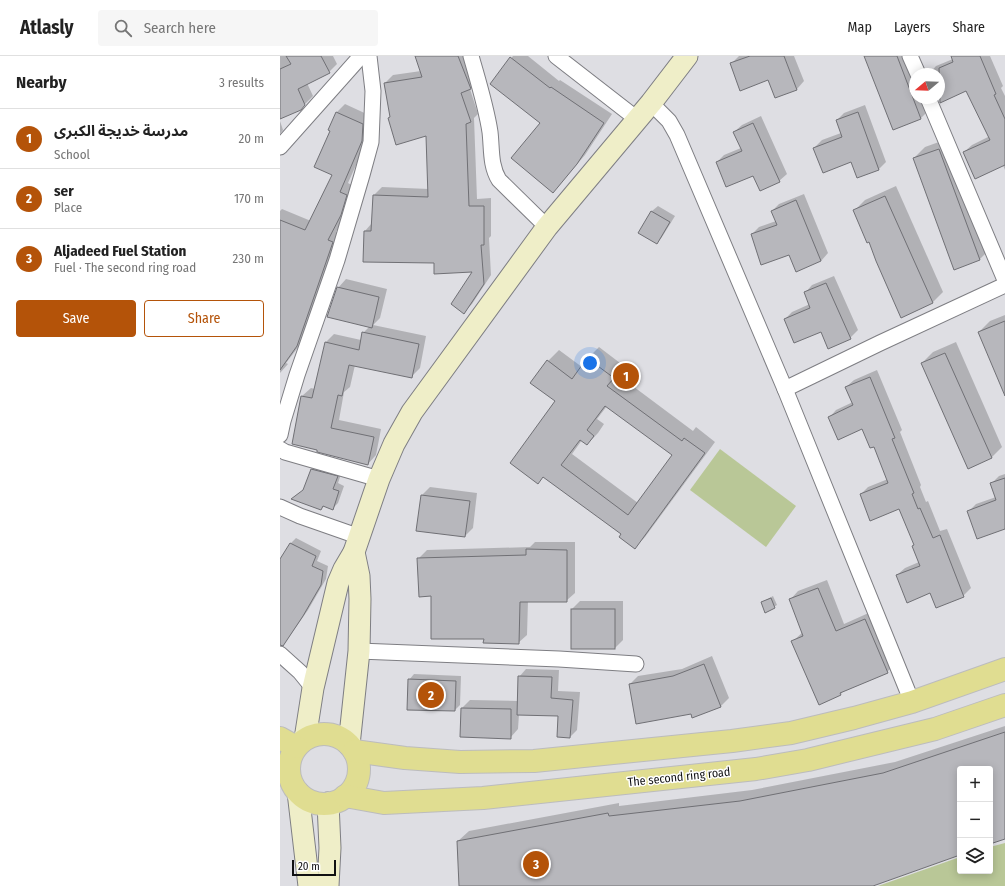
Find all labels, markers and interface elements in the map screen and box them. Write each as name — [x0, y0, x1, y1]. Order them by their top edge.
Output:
search box — [98, 10, 378, 46]
text: Atlasly — [20, 16, 74, 39]
icon: search — [112, 17, 134, 39]
text: Search here — [144, 19, 216, 37]
text: Map — [848, 19, 872, 36]
text: Layers — [894, 19, 930, 36]
text: Share — [952, 19, 985, 36]
north arrow — [909, 68, 945, 104]
text: Nearby — [16, 72, 67, 93]
text: 3 results — [219, 75, 264, 90]
text: مدرسة خديجة الكبرى — [54, 122, 188, 140]
text: 1 — [26, 131, 32, 146]
text: 20 m — [238, 131, 264, 146]
text: School — [54, 147, 90, 162]
text: ser — [54, 182, 74, 200]
text: 2 — [26, 191, 32, 206]
text: 170 m — [234, 191, 264, 206]
text: Place — [54, 200, 82, 215]
text: Aljadeed Fuel Station — [54, 242, 186, 260]
text: 3 — [26, 251, 32, 266]
text: 230 m — [233, 251, 264, 266]
text: Fuel · The second ring road — [54, 260, 196, 275]
button: Save — [16, 300, 136, 337]
button: Share — [144, 300, 264, 337]
your location — [580, 353, 600, 373]
pin: 1 — [613, 361, 639, 391]
pin: 2 — [418, 680, 444, 710]
street label: The second ring road — [627, 765, 731, 789]
map controls — [957, 766, 993, 874]
button: + — [957, 766, 993, 802]
button: − — [957, 802, 993, 838]
button: layers — [957, 838, 993, 874]
pin: 3 — [523, 849, 549, 879]
scale bar — [292, 858, 336, 877]
text: 20 m — [298, 860, 320, 873]

